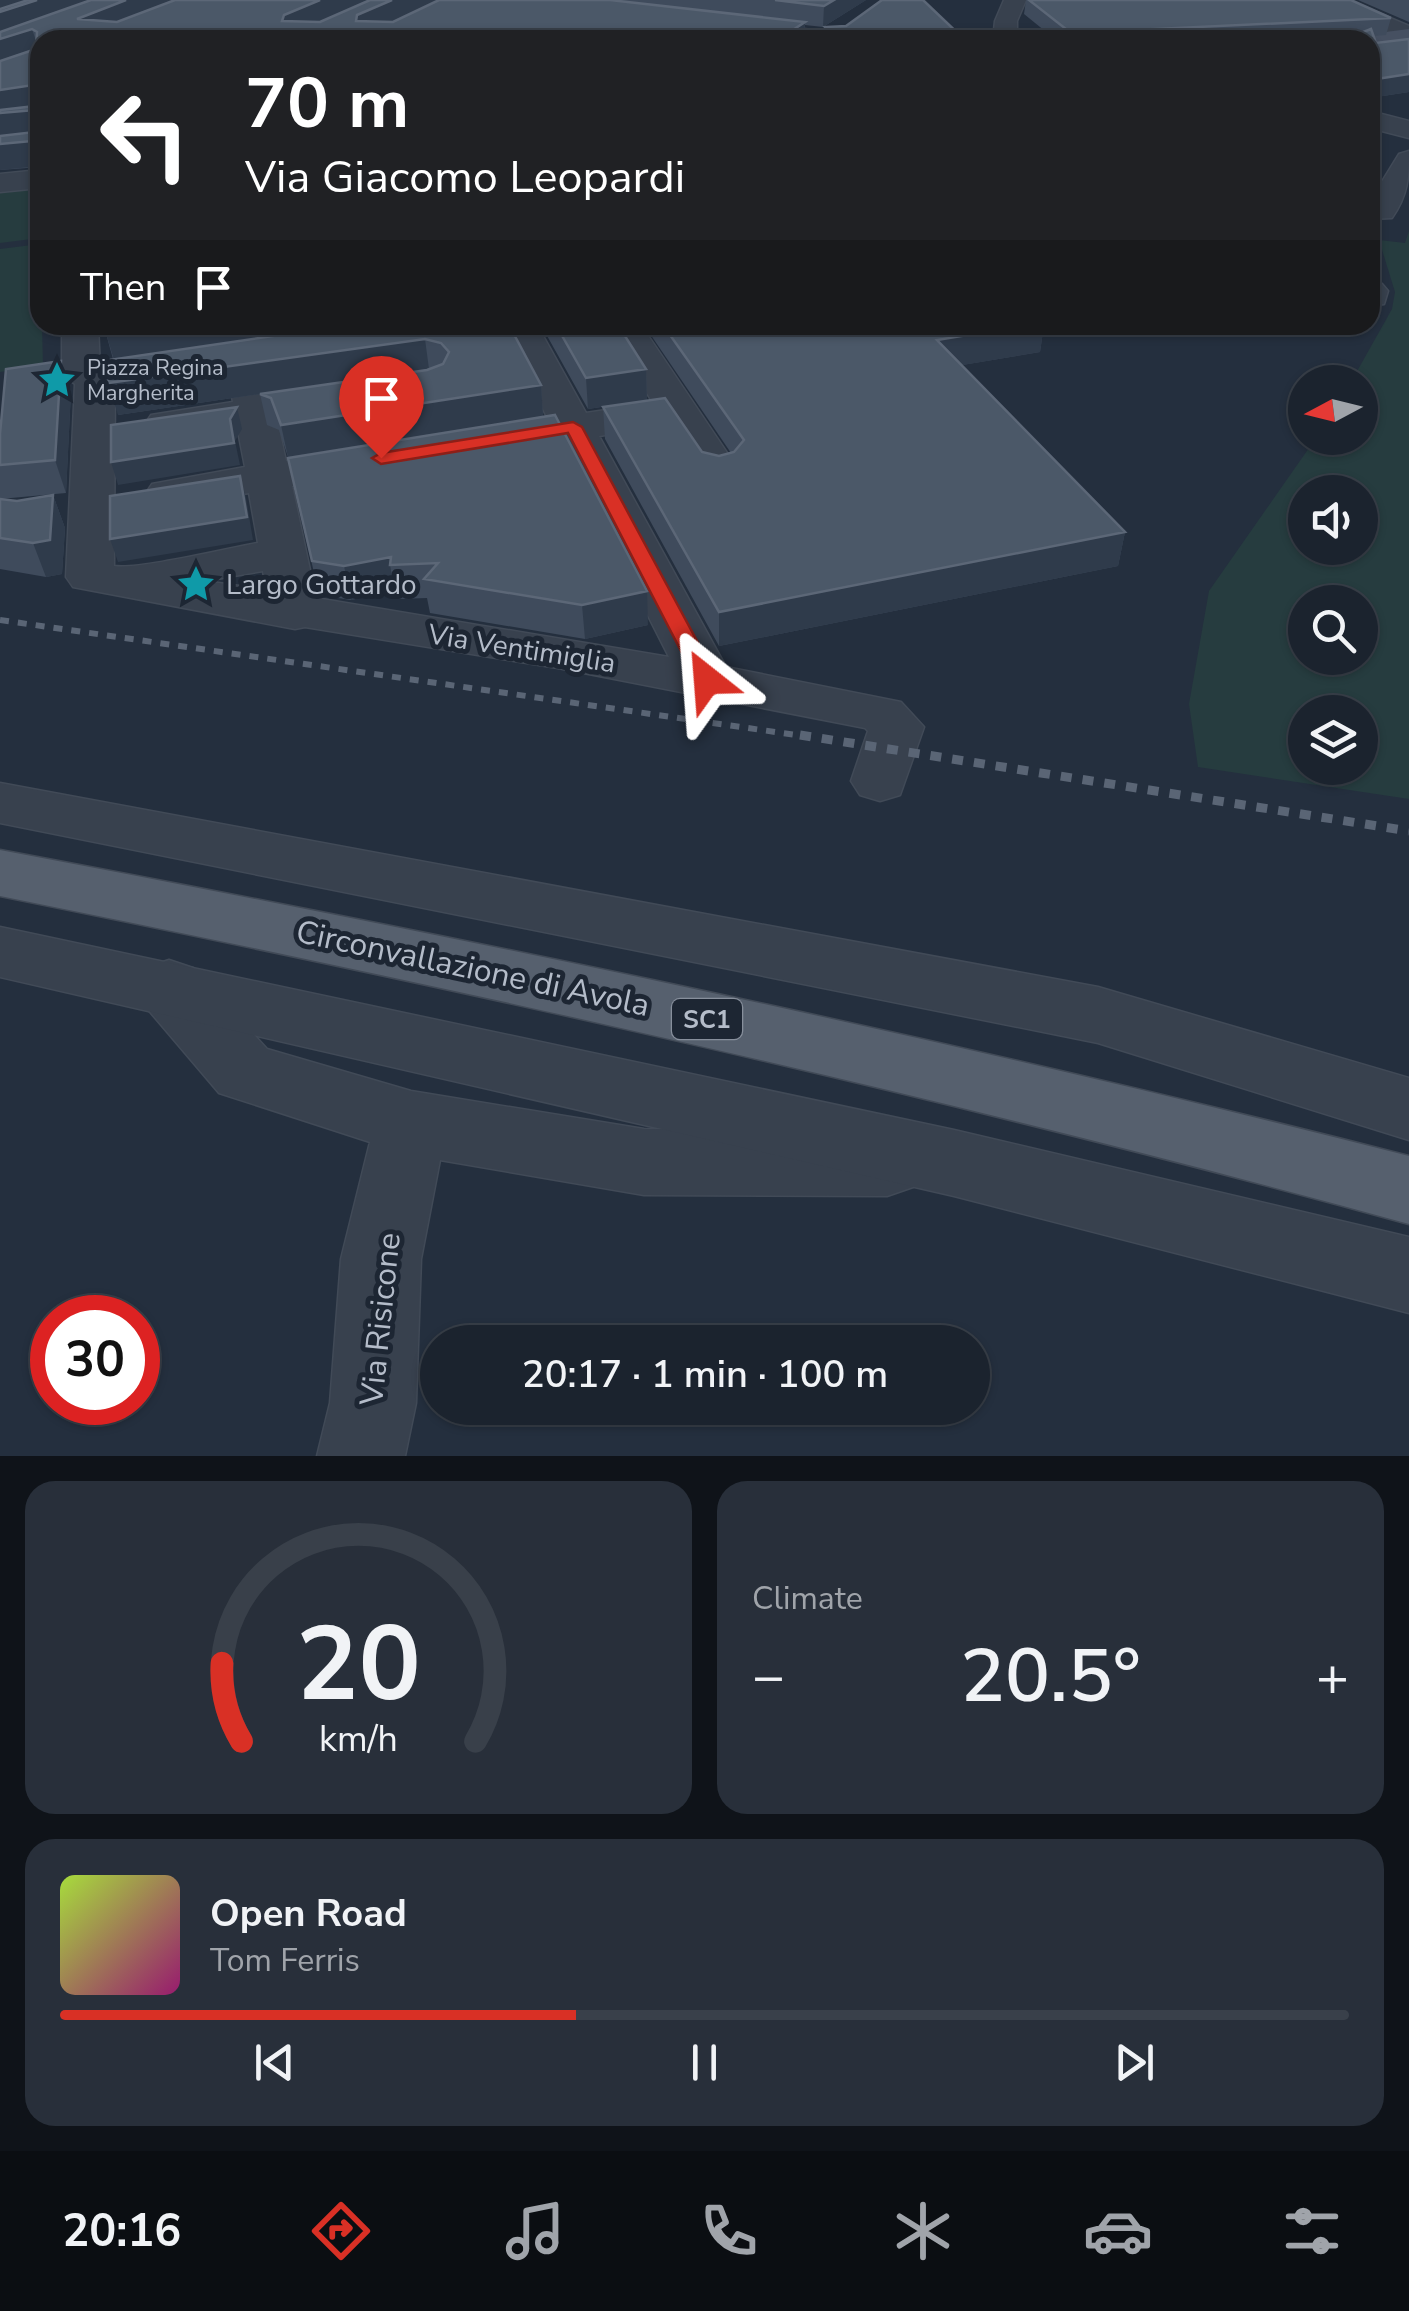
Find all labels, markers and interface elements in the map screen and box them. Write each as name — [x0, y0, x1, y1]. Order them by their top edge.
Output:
text: 70 m — [245, 56, 409, 152]
icon: left — [80, 70, 210, 200]
text: Via Giacomo Leopardi — [245, 147, 685, 208]
icon: arrive — [186, 260, 241, 315]
text: Then — [80, 262, 166, 313]
place label: Piazza Regina Margherita — [87, 353, 224, 408]
pin — [339, 356, 424, 459]
place icon: Piazza Regina Margherita — [36, 359, 78, 401]
north arrow — [1288, 365, 1378, 455]
map controls — [1288, 365, 1378, 785]
icon: arrive — [354, 371, 409, 426]
button: sound — [1288, 475, 1378, 565]
place icon: Largo Gottardo — [175, 563, 217, 605]
place label: Largo Gottardo — [226, 566, 417, 604]
button: search — [1288, 585, 1378, 675]
street label: Via Ventimiglia — [425, 615, 618, 683]
position arrow — [655, 628, 759, 732]
button: layers — [1288, 695, 1378, 785]
street label: Circonvallazione di Avola — [292, 910, 654, 1027]
road number: SC1 — [672, 999, 742, 1039]
street label: Via Risicone — [350, 1230, 411, 1409]
speed limit sign: 30 — [30, 1295, 160, 1425]
text: 20:17 · 1 min · 100 m — [522, 1349, 888, 1400]
text: Climate — [752, 1577, 863, 1620]
text: 20 — [296, 1594, 421, 1736]
text: 20.5° — [960, 1625, 1141, 1727]
text: − — [752, 1639, 785, 1714]
text: + — [1316, 1639, 1349, 1714]
text: km/h — [319, 1715, 398, 1764]
text: Open Road — [210, 1888, 407, 1939]
text: Tom Ferris — [210, 1939, 360, 1982]
icon: previous — [247, 2035, 302, 2090]
icon: pause — [677, 2035, 732, 2090]
icon: next — [1107, 2035, 1162, 2090]
icon: directions — [306, 2196, 376, 2266]
icon: music — [500, 2196, 570, 2266]
icon: phone — [694, 2196, 764, 2266]
icon: climate — [888, 2196, 958, 2266]
icon: car — [1083, 2196, 1153, 2266]
icon: filters — [1277, 2196, 1347, 2266]
text: 20:16 — [62, 2201, 181, 2262]

